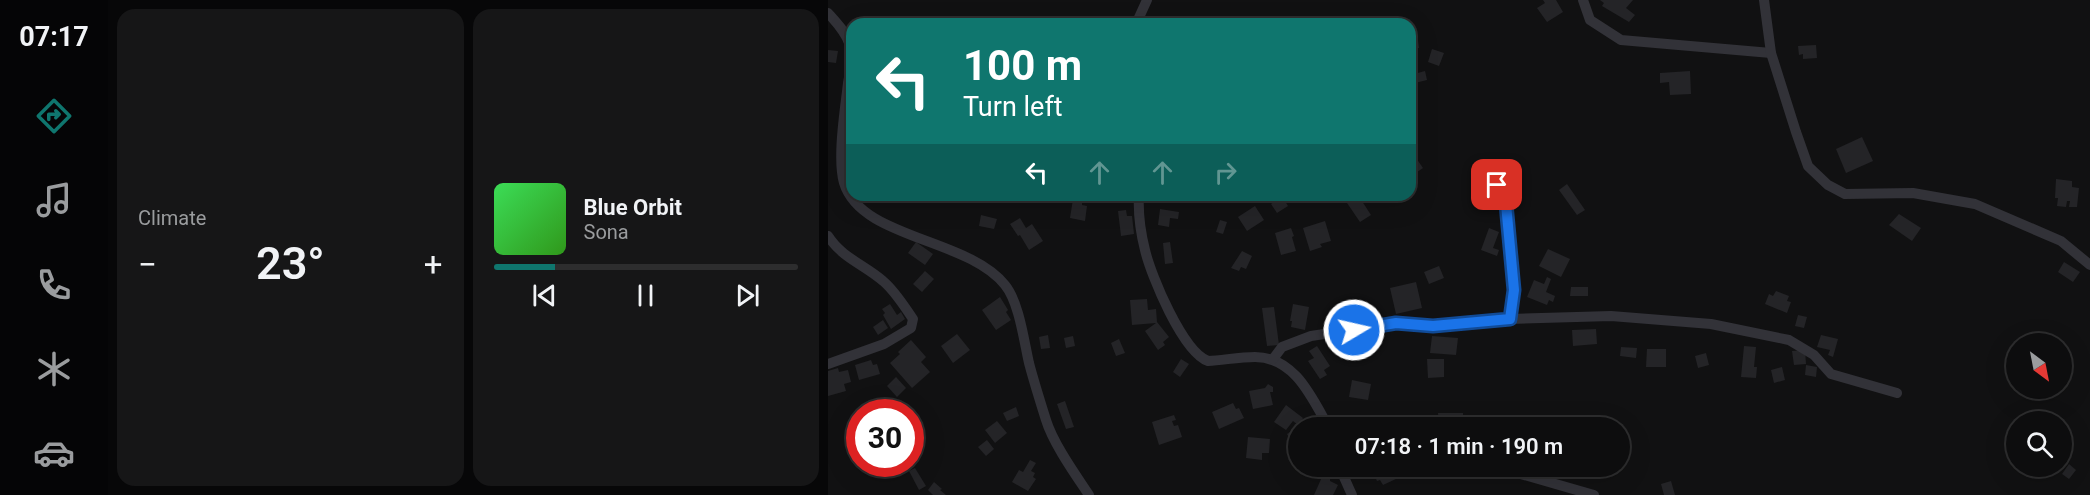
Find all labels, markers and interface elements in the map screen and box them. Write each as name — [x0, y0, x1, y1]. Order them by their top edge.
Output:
text: 07:17 — [19, 21, 89, 53]
text: 100 m — [963, 41, 1082, 90]
icon: left — [864, 42, 942, 120]
text: Turn left — [963, 91, 1063, 123]
icon: directions — [33, 95, 75, 137]
icon: left — [1020, 156, 1053, 189]
icon: ahead — [1083, 156, 1116, 189]
icon: ahead — [1146, 156, 1179, 189]
icon: right — [1209, 156, 1242, 189]
pin — [1471, 159, 1522, 210]
icon: arrive — [1480, 168, 1513, 201]
icon: music — [33, 179, 75, 221]
text: Blue Orbit — [584, 195, 682, 220]
text: Climate — [138, 206, 206, 230]
text: Sona — [584, 220, 629, 244]
text: 23° — [256, 237, 325, 290]
text: − — [138, 245, 157, 284]
text: + — [424, 245, 443, 284]
icon: phone — [33, 264, 75, 306]
icon: previous — [528, 279, 561, 312]
icon: pause — [629, 279, 662, 312]
icon: next — [731, 279, 764, 312]
position arrow — [1322, 298, 1386, 362]
north arrow — [2006, 333, 2072, 399]
map controls — [2006, 333, 2072, 477]
icon: climate — [33, 348, 75, 390]
speed limit sign: 30 — [846, 399, 924, 477]
button: search — [2006, 411, 2072, 477]
icon: car — [33, 432, 75, 474]
text: 07:18 · 1 min · 190 m — [1355, 434, 1563, 459]

